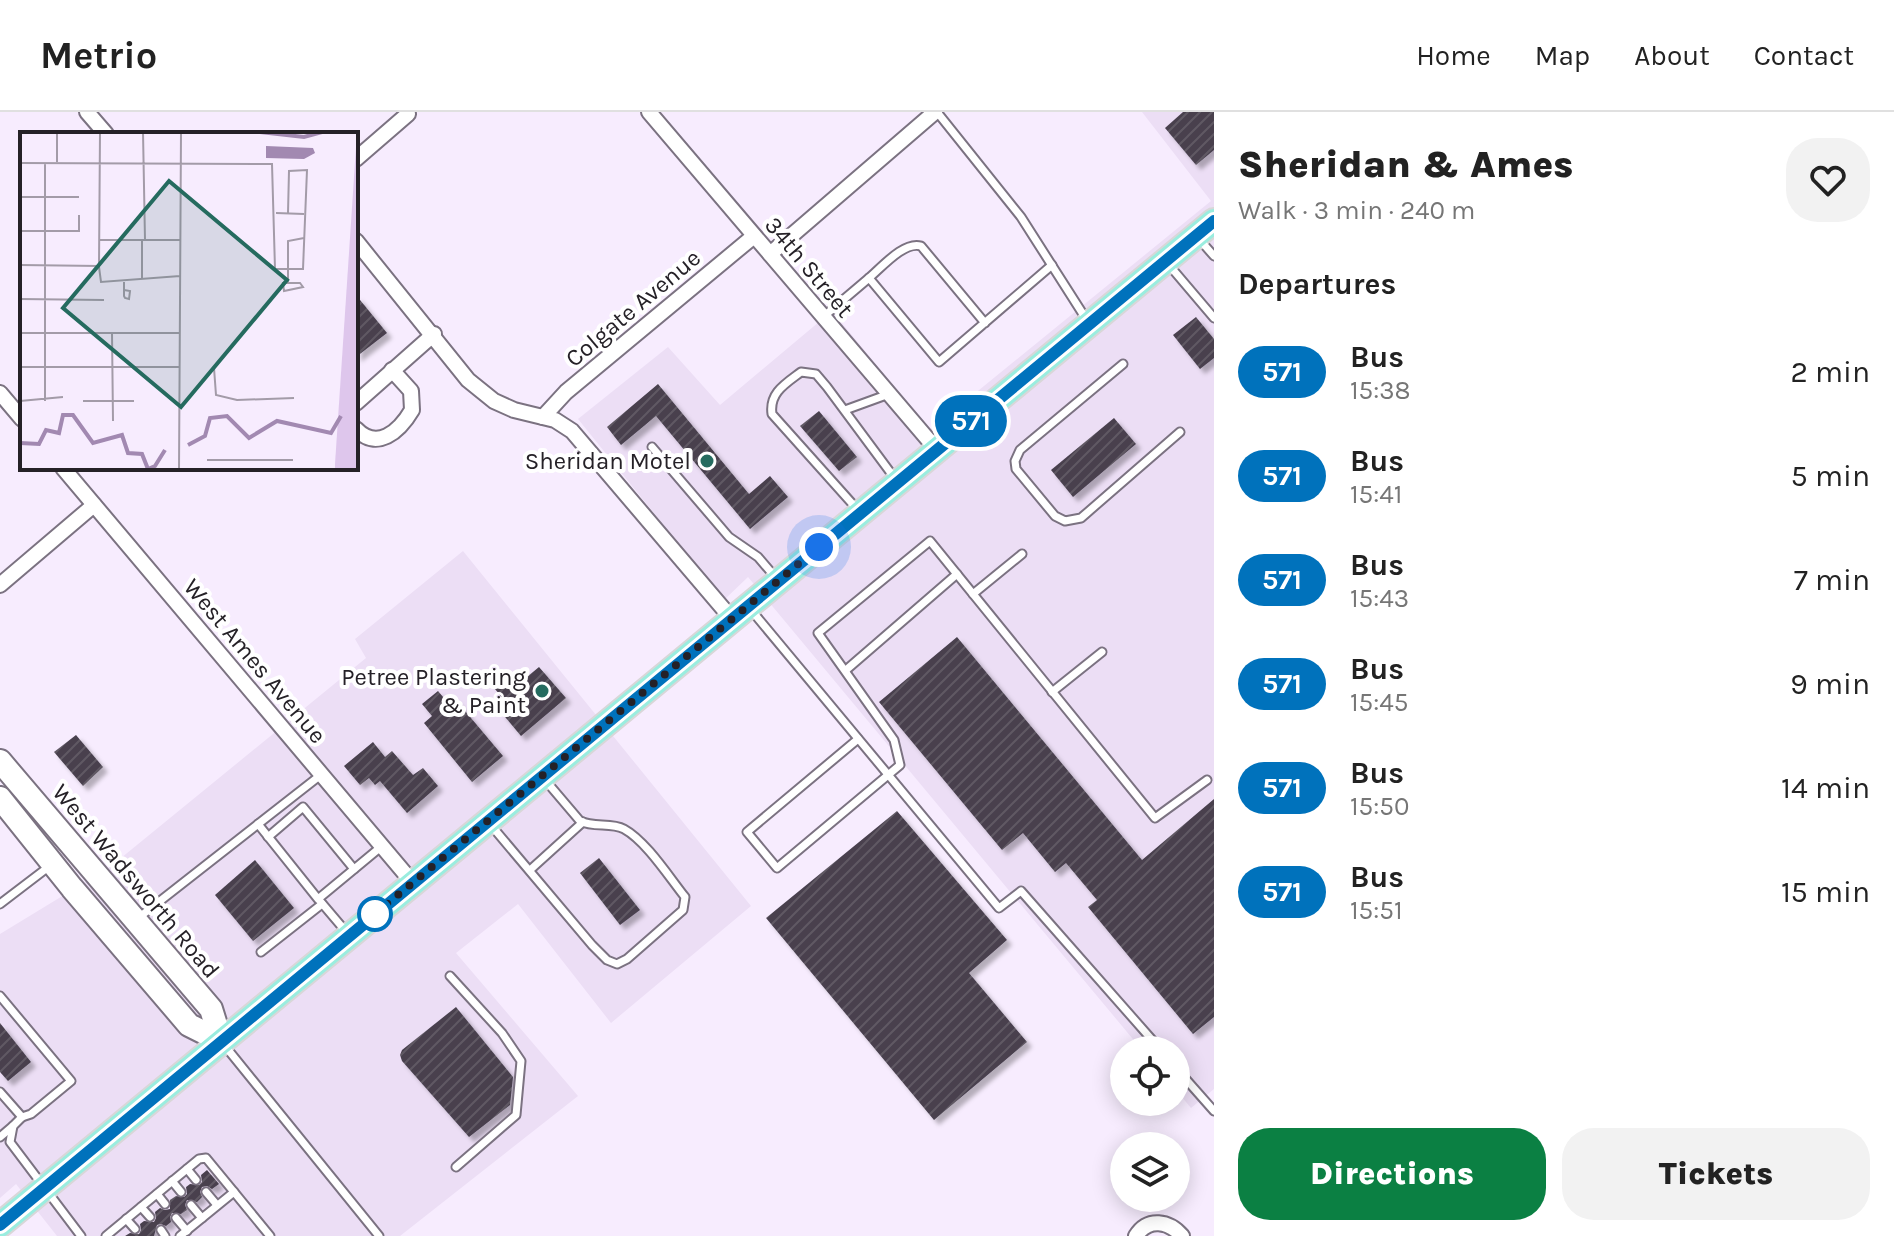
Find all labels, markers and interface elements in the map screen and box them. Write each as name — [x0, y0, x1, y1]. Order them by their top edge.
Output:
text: Metrio — [40, 33, 157, 78]
text: Home — [1416, 39, 1491, 72]
text: Map — [1535, 39, 1590, 72]
text: About — [1634, 39, 1710, 72]
text: Contact — [1754, 39, 1854, 72]
inset map — [20, 132, 358, 470]
button: heart — [1786, 138, 1870, 222]
text: Sheridan & Ames — [1238, 142, 1573, 187]
text: Walk · 3 min · 240 m — [1238, 195, 1475, 226]
street label: 34th Street — [759, 211, 859, 323]
street label: Colgate Avenue — [560, 243, 706, 373]
text: Departures — [1238, 266, 1396, 302]
text: Bus — [1350, 339, 1404, 375]
text: 2 min — [1790, 354, 1870, 390]
text: 571 — [1262, 355, 1302, 388]
text: 15:38 — [1350, 375, 1411, 406]
line badge: 571 — [925, 395, 1017, 447]
text: 571 — [951, 404, 991, 437]
text: Bus — [1350, 443, 1404, 479]
place label: Sheridan Motel — [525, 447, 691, 475]
marker: Sheridan Motel — [698, 452, 716, 470]
text: 5 min — [1791, 458, 1870, 494]
text: 571 — [1262, 459, 1302, 492]
text: 15:41 — [1350, 479, 1402, 510]
your location — [799, 527, 839, 567]
text: Bus — [1350, 547, 1404, 583]
text: 7 min — [1794, 562, 1870, 598]
text: 571 — [1262, 563, 1302, 596]
street label: West Ames Avenue — [178, 573, 332, 749]
text: 15:43 — [1350, 583, 1409, 614]
text: Bus — [1350, 651, 1404, 687]
place label: Petree Plastering & Paint — [341, 663, 526, 719]
text: 9 min — [1790, 666, 1870, 702]
text: 571 — [1262, 667, 1302, 700]
marker: Petree Plastering & Paint — [533, 682, 551, 700]
text: 15:45 — [1350, 687, 1408, 718]
text: Bus — [1350, 755, 1404, 791]
text: 14 min — [1781, 770, 1870, 806]
text: 571 — [1262, 771, 1302, 804]
street label: West Wadsworth Road — [47, 778, 225, 984]
text: 15:50 — [1350, 791, 1409, 822]
text: Bus — [1350, 859, 1404, 895]
text: 15 min — [1781, 874, 1870, 910]
text: 571 — [1262, 875, 1302, 908]
text: 15:51 — [1350, 895, 1403, 926]
unlabelled marker — [358, 897, 392, 931]
map controls — [1110, 1036, 1190, 1212]
button: locate — [1110, 1036, 1190, 1116]
button: Directions — [1238, 1128, 1546, 1220]
button: Tickets — [1562, 1128, 1870, 1220]
button: layers — [1110, 1132, 1190, 1212]

